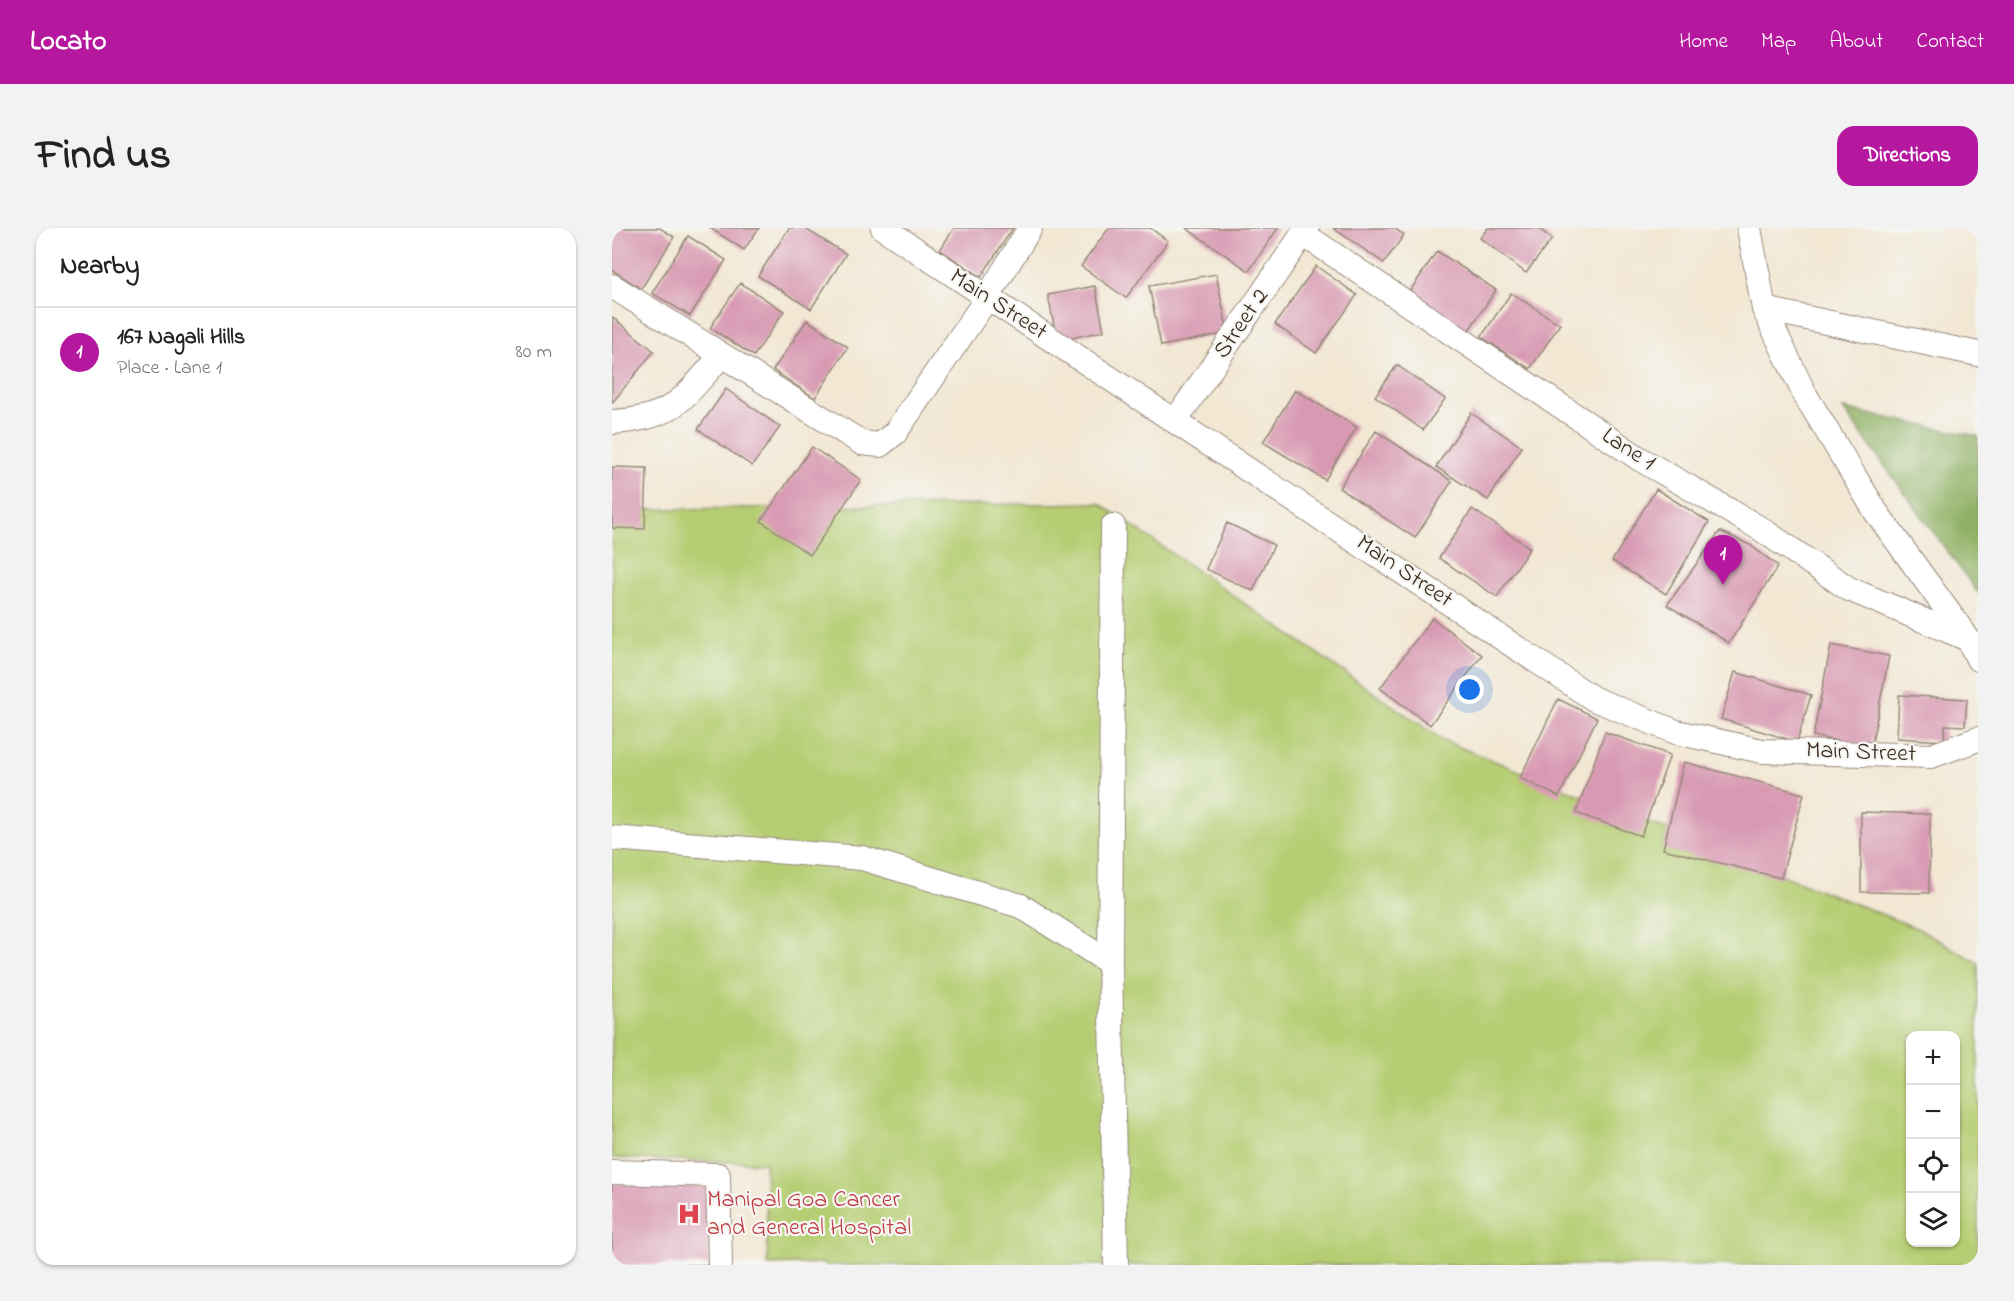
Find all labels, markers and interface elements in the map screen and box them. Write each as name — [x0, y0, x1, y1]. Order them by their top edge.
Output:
text: Locato — [30, 22, 106, 63]
text: Home — [1679, 27, 1728, 57]
text: Map — [1761, 27, 1796, 57]
text: About — [1829, 27, 1883, 57]
text: Contact — [1916, 27, 1984, 57]
text: Find us — [36, 126, 171, 187]
button: Directions — [1837, 126, 1978, 186]
text: Nearby — [60, 248, 139, 286]
street label: Main Street — [942, 260, 1054, 350]
street label: Street 2 — [1206, 282, 1278, 366]
text: 167 Nagali Hills — [117, 322, 245, 354]
text: 1 — [76, 338, 83, 367]
text: 80 m — [515, 338, 552, 367]
text: Place · Lane 1 — [117, 354, 222, 383]
street label: Lane 1 — [1594, 420, 1662, 481]
street label: Main Street — [1349, 527, 1459, 617]
pin: 1 — [1704, 536, 1742, 585]
your location — [1455, 675, 1484, 704]
street label: Main Street — [1805, 734, 1917, 772]
map controls — [1906, 1031, 1960, 1247]
button: + — [1906, 1031, 1960, 1085]
button: − — [1906, 1085, 1960, 1139]
button: locate — [1906, 1139, 1960, 1193]
place label: Manipal Goa Cancer and General Hospital — [707, 1183, 911, 1246]
button: layers — [1906, 1193, 1960, 1247]
hospital icon: Manipal Goa Cancer and General Hospital — [676, 1201, 702, 1227]

